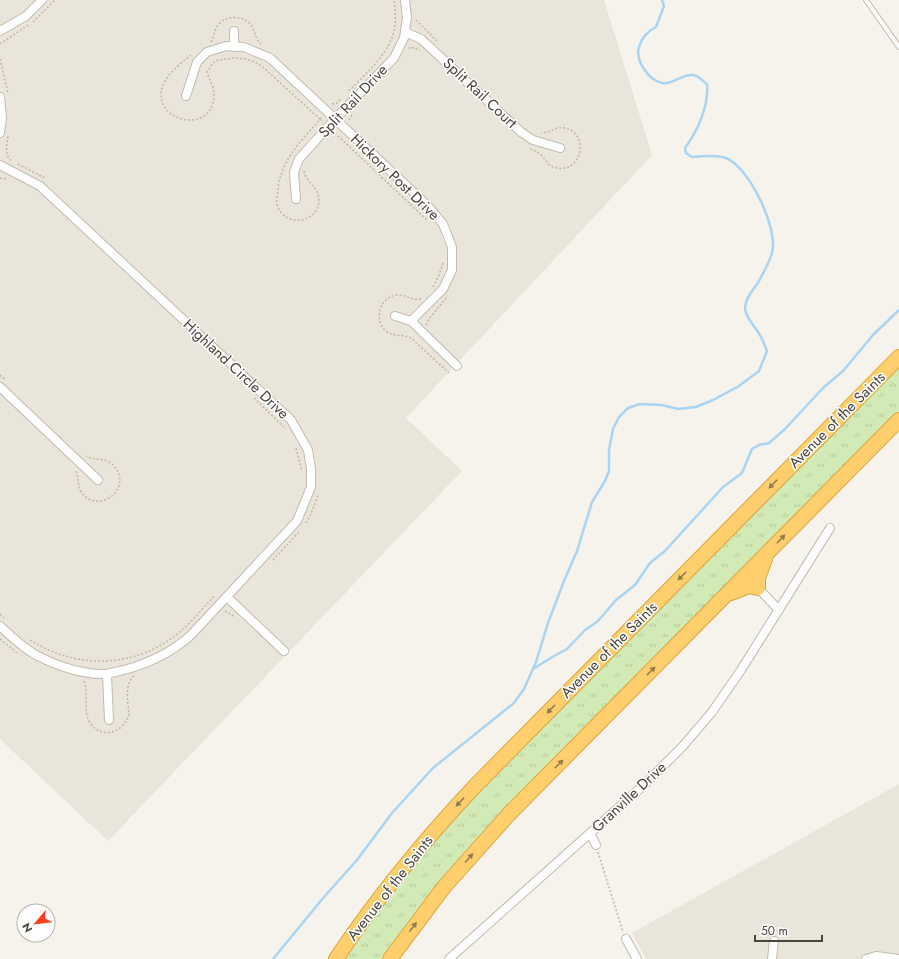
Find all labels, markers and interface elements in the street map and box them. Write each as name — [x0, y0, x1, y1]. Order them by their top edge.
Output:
street label: Split Rail Court — [438, 53, 522, 134]
street label: Split Rail Drive — [313, 59, 393, 143]
street label: Hickory Post Drive — [345, 129, 445, 226]
street label: Highland Circle Drive — [178, 314, 294, 424]
street label: Avenue of the Saints — [784, 367, 890, 473]
one-way arrow — [768, 479, 778, 489]
one-way arrow — [777, 534, 786, 544]
one-way arrow — [677, 571, 687, 581]
street label: Avenue of the Saints — [556, 597, 662, 703]
one-way arrow — [646, 666, 656, 676]
one-way arrow — [546, 704, 556, 714]
street label: Granville Drive — [587, 756, 671, 837]
one-way arrow — [554, 759, 564, 769]
one-way arrow — [455, 797, 465, 807]
street label: Avenue of the Saints — [342, 830, 438, 946]
one-way arrow — [465, 852, 474, 863]
north arrow — [16, 903, 56, 943]
scale bar — [755, 917, 822, 943]
text: N — [18, 920, 36, 935]
one-way arrow — [409, 922, 417, 933]
text: 50 m — [761, 922, 788, 940]

